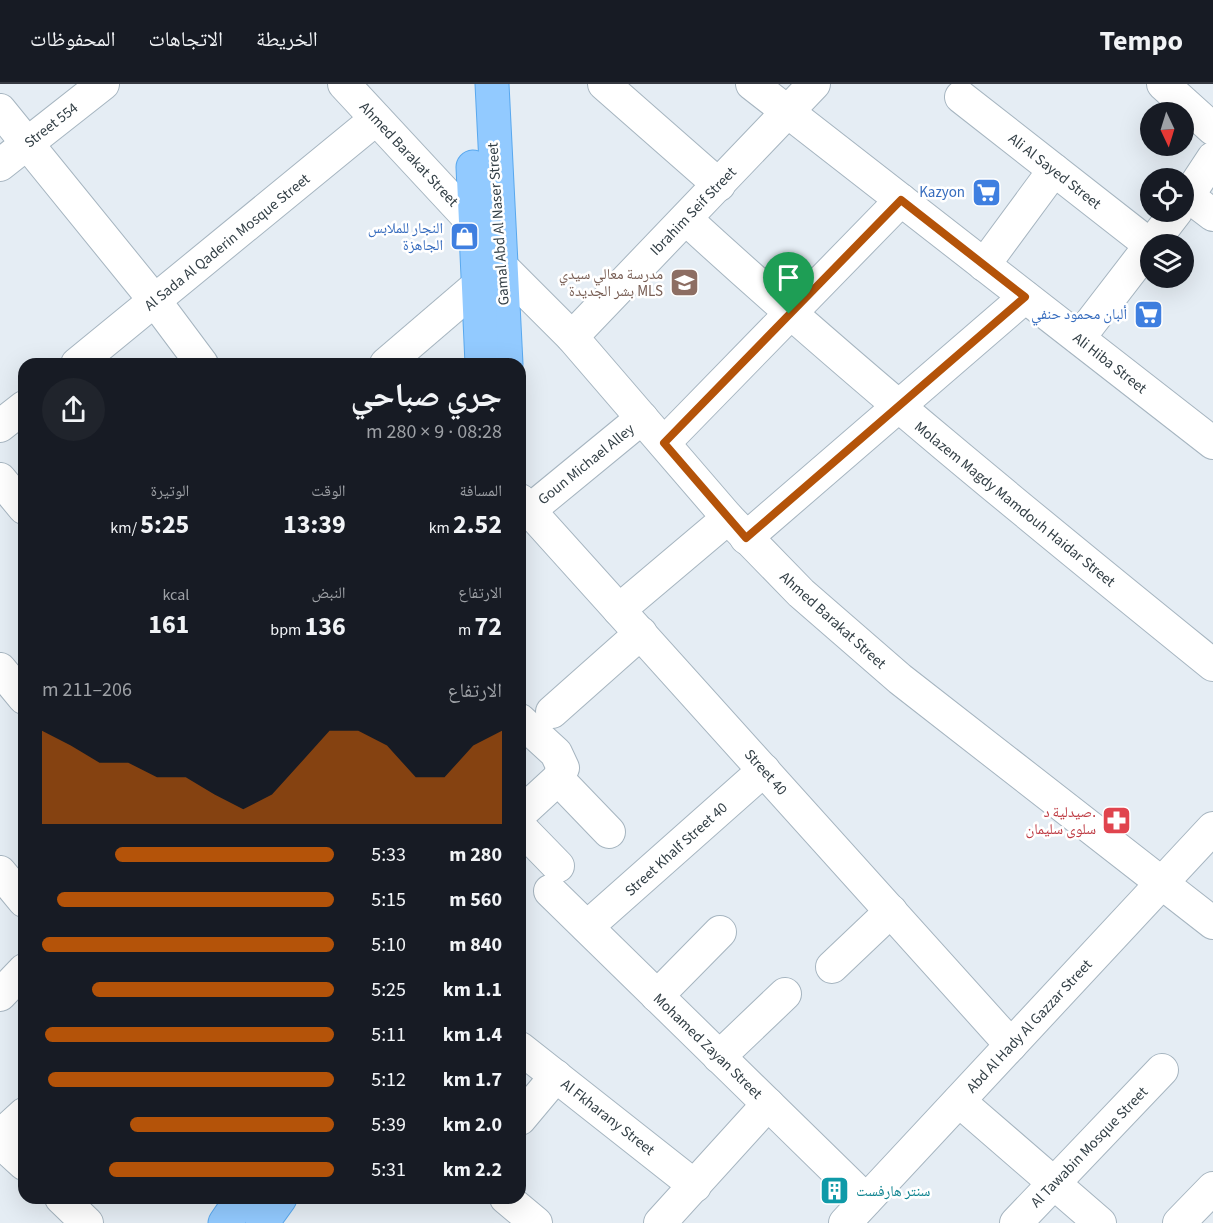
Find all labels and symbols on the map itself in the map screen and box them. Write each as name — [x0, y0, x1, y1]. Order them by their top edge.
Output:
street label: Street 554 — [20, 97, 83, 153]
street label: Ahmed Barakat Street — [354, 97, 463, 211]
north arrow — [1140, 102, 1194, 156]
street label: Ali Al Sayed Street — [1004, 128, 1105, 214]
street label: Gamal Abd Al Naser Street — [482, 142, 515, 306]
street label: Ibrahim Seif Street — [646, 162, 741, 260]
street label: Al Sada Al Qaderin Mosque Street — [140, 169, 315, 316]
supermarket icon: Kazyon — [970, 176, 1002, 208]
place label: Kazyon — [919, 182, 965, 203]
place label: النجار للملابس الجاهزة — [368, 218, 443, 256]
shop icon: النجار للملابس الجاهزة — [448, 221, 480, 253]
pin — [763, 252, 814, 314]
place label: مدرسة معالي سيدي بشر الجديدة MLS — [559, 264, 663, 302]
school or university icon: مدرسة معالي سيدي بشر الجديدة MLS — [668, 267, 700, 299]
supermarket icon: ألبان محمود حنفي — [1132, 298, 1164, 330]
place label: ألبان محمود حنفي — [1031, 304, 1127, 326]
street label: Ali Hiba Street — [1068, 328, 1151, 399]
street label: Molazem Magdy Mamdouh Haidar Street — [910, 417, 1120, 592]
street label: Goun Michael Alley — [534, 419, 639, 510]
street label: Ahmed Barakat Street — [775, 567, 890, 674]
street label: Street 40 — [739, 745, 792, 800]
street label: Street Khalf Street 40 — [620, 798, 732, 901]
place label: صيدلية د. سلوى سليمان — [1025, 802, 1096, 840]
pharmacy icon: صيدلية د. سلوى سليمان — [1101, 805, 1133, 837]
street label: Abd Al Hady Al Gazzar Street — [962, 955, 1097, 1098]
street label: Mohamed Zayan Street — [648, 989, 767, 1104]
street label: Al Fkharany Street — [556, 1074, 659, 1161]
street label: Al Tawabin Mosque Street — [1026, 1082, 1153, 1212]
building icon: سنتر هارفست — [819, 1175, 851, 1207]
place label: سنتر هارفست — [856, 1181, 931, 1202]

